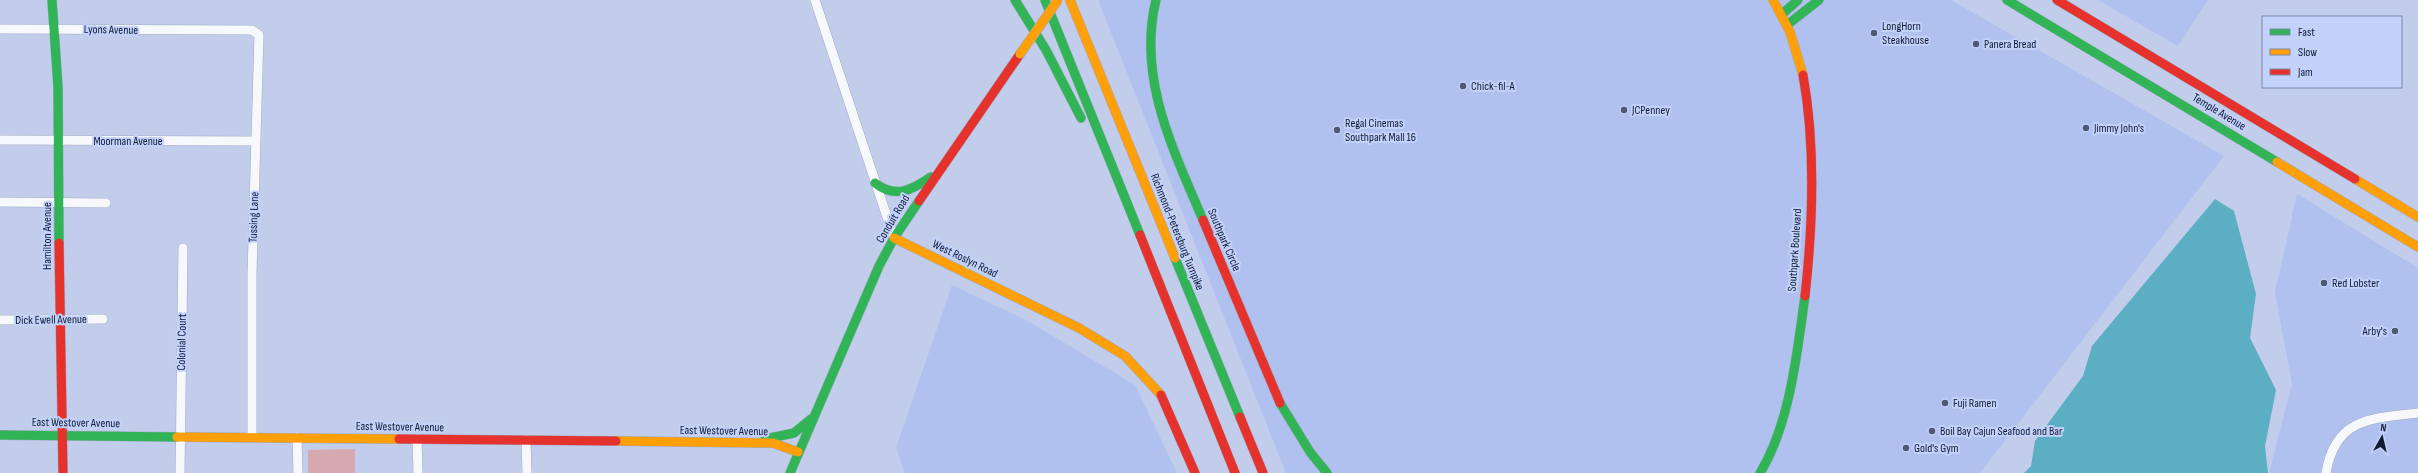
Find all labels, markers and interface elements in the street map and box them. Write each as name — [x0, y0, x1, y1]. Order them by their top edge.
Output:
legend — [2262, 16, 2402, 88]
place label: LongHorn Steakhouse — [1882, 19, 1929, 48]
street label: Lyons Avenue — [84, 22, 138, 38]
text: Fast — [2298, 25, 2315, 40]
marker: LongHorn Steakhouse — [1869, 28, 1879, 38]
place label: Panera Bread — [1984, 37, 2036, 52]
marker: Panera Bread — [1971, 39, 1981, 49]
text: Slow — [2298, 45, 2317, 60]
text: Jam — [2297, 65, 2313, 80]
place label: Chick-fil-A — [1471, 79, 1516, 94]
marker: Chick-fil-A — [1458, 81, 1468, 91]
street label: Temple Avenue — [2189, 90, 2249, 134]
place label: JCPenney — [1631, 103, 1670, 118]
marker: JCPenney — [1619, 105, 1629, 115]
place label: Regal Cinemas Southpark Mall 16 — [1345, 116, 1416, 145]
place label: Jimmy John's — [2093, 121, 2144, 136]
marker: Jimmy John's — [2081, 123, 2091, 133]
marker: Regal Cinemas Southpark Mall 16 — [1332, 125, 1342, 135]
street label: Moorman Avenue — [93, 134, 163, 149]
street label: Richmond-Petersburg Turnpike — [1147, 171, 1207, 293]
street label: Tussing Lane — [246, 191, 262, 243]
street label: Conduit Road — [873, 192, 913, 246]
street label: Hamilton Avenue — [40, 202, 55, 270]
street label: Southpark Circle — [1204, 206, 1244, 274]
street label: Southpark Boulevard — [1785, 208, 1805, 292]
street label: West Roslyn Road — [930, 237, 1000, 281]
place label: Red Lobster — [2332, 276, 2380, 291]
marker: Red Lobster — [2319, 278, 2329, 288]
street label: Dick Ewell Avenue — [15, 312, 87, 328]
street label: Colonial Court — [174, 313, 190, 371]
place label: Arby's — [2361, 324, 2387, 339]
marker: Arby's — [2390, 326, 2400, 336]
place label: Fuji Ramen — [1953, 396, 1997, 411]
marker: Fuji Ramen — [1940, 398, 1950, 408]
street label: East Westover Avenue — [32, 415, 121, 431]
north arrow — [2362, 417, 2402, 457]
street label: East Westover Avenue — [356, 419, 445, 435]
text: N — [2380, 421, 2387, 434]
street label: East Westover Avenue — [680, 423, 769, 439]
place label: Boil Bay Cajun Seafood and Bar — [1940, 424, 2063, 439]
marker: Boil Bay Cajun Seafood and Bar — [1927, 426, 1937, 436]
place label: Gold's Gym — [1914, 441, 1959, 456]
marker: Gold's Gym — [1901, 443, 1911, 453]

